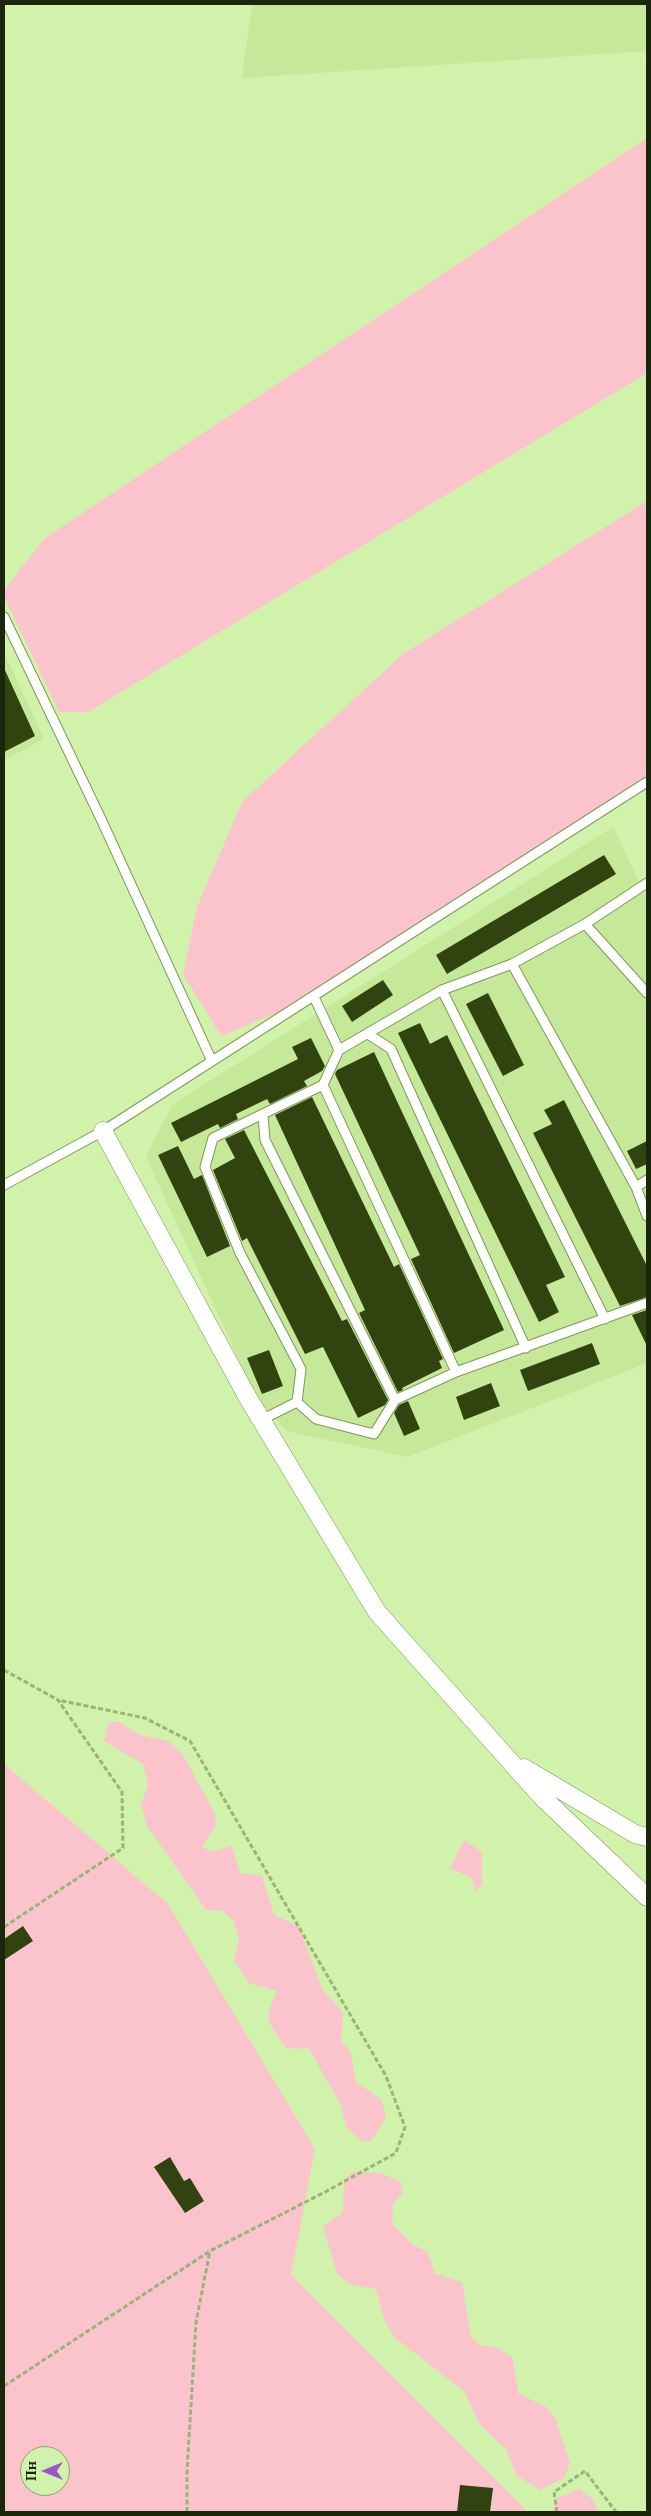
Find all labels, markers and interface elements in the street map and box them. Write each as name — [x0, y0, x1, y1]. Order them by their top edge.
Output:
north arrow — [20, 2446, 70, 2496]
text: Пн — [21, 2461, 40, 2481]

